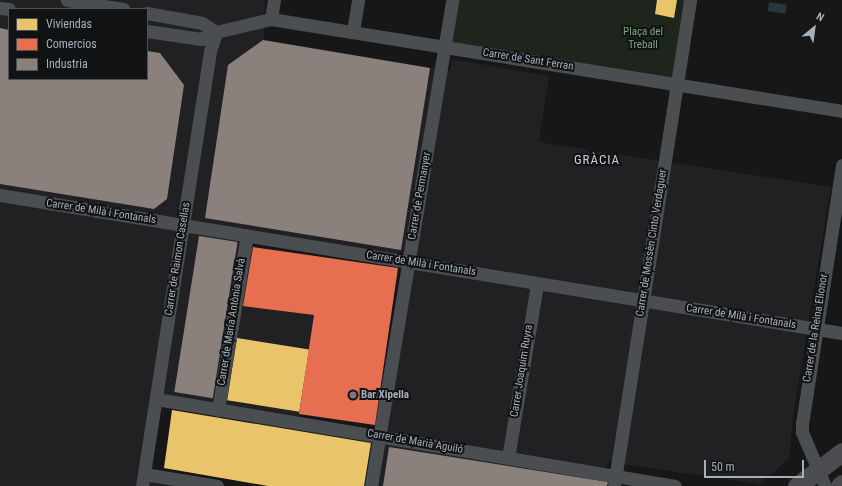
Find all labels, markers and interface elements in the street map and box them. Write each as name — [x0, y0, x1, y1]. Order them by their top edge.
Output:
legend — [8, 8, 148, 80]
north arrow — [794, 8, 834, 48]
text: N — [814, 10, 826, 24]
text: Viviendas — [46, 17, 92, 31]
park label: Plaça del Treball — [623, 26, 663, 52]
text: Comercios — [46, 37, 97, 51]
street label: Carrer de Sant Ferran — [482, 46, 574, 74]
text: Industria — [46, 57, 88, 71]
street label: Carrer de Permanyer — [406, 151, 434, 241]
district label: GRÀCIA — [574, 152, 620, 168]
street label: Carrer de Mossèn Cinto Verdaguer — [634, 169, 670, 317]
street label: Carrer de Milà i Fontanals — [45, 197, 157, 227]
street label: Carrer de Raimon Casellas — [163, 201, 193, 317]
street label: Carrer de Milà i Fontanals — [365, 249, 477, 279]
street label: Carrer de María Antònia Salvà — [215, 257, 249, 387]
street label: Carrer de la Reina Elionor — [801, 273, 831, 383]
street label: Carrer de Milà i Fontanals — [685, 302, 797, 332]
street label: Carrer Joaquim Ruyra — [508, 324, 536, 418]
place label: Bar Xipella — [361, 388, 409, 402]
marker: Bar Xipella — [348, 390, 358, 400]
street label: Carrer de Marià Aguiló — [366, 427, 464, 457]
scale bar — [706, 452, 806, 478]
text: 50 m — [711, 460, 735, 474]

